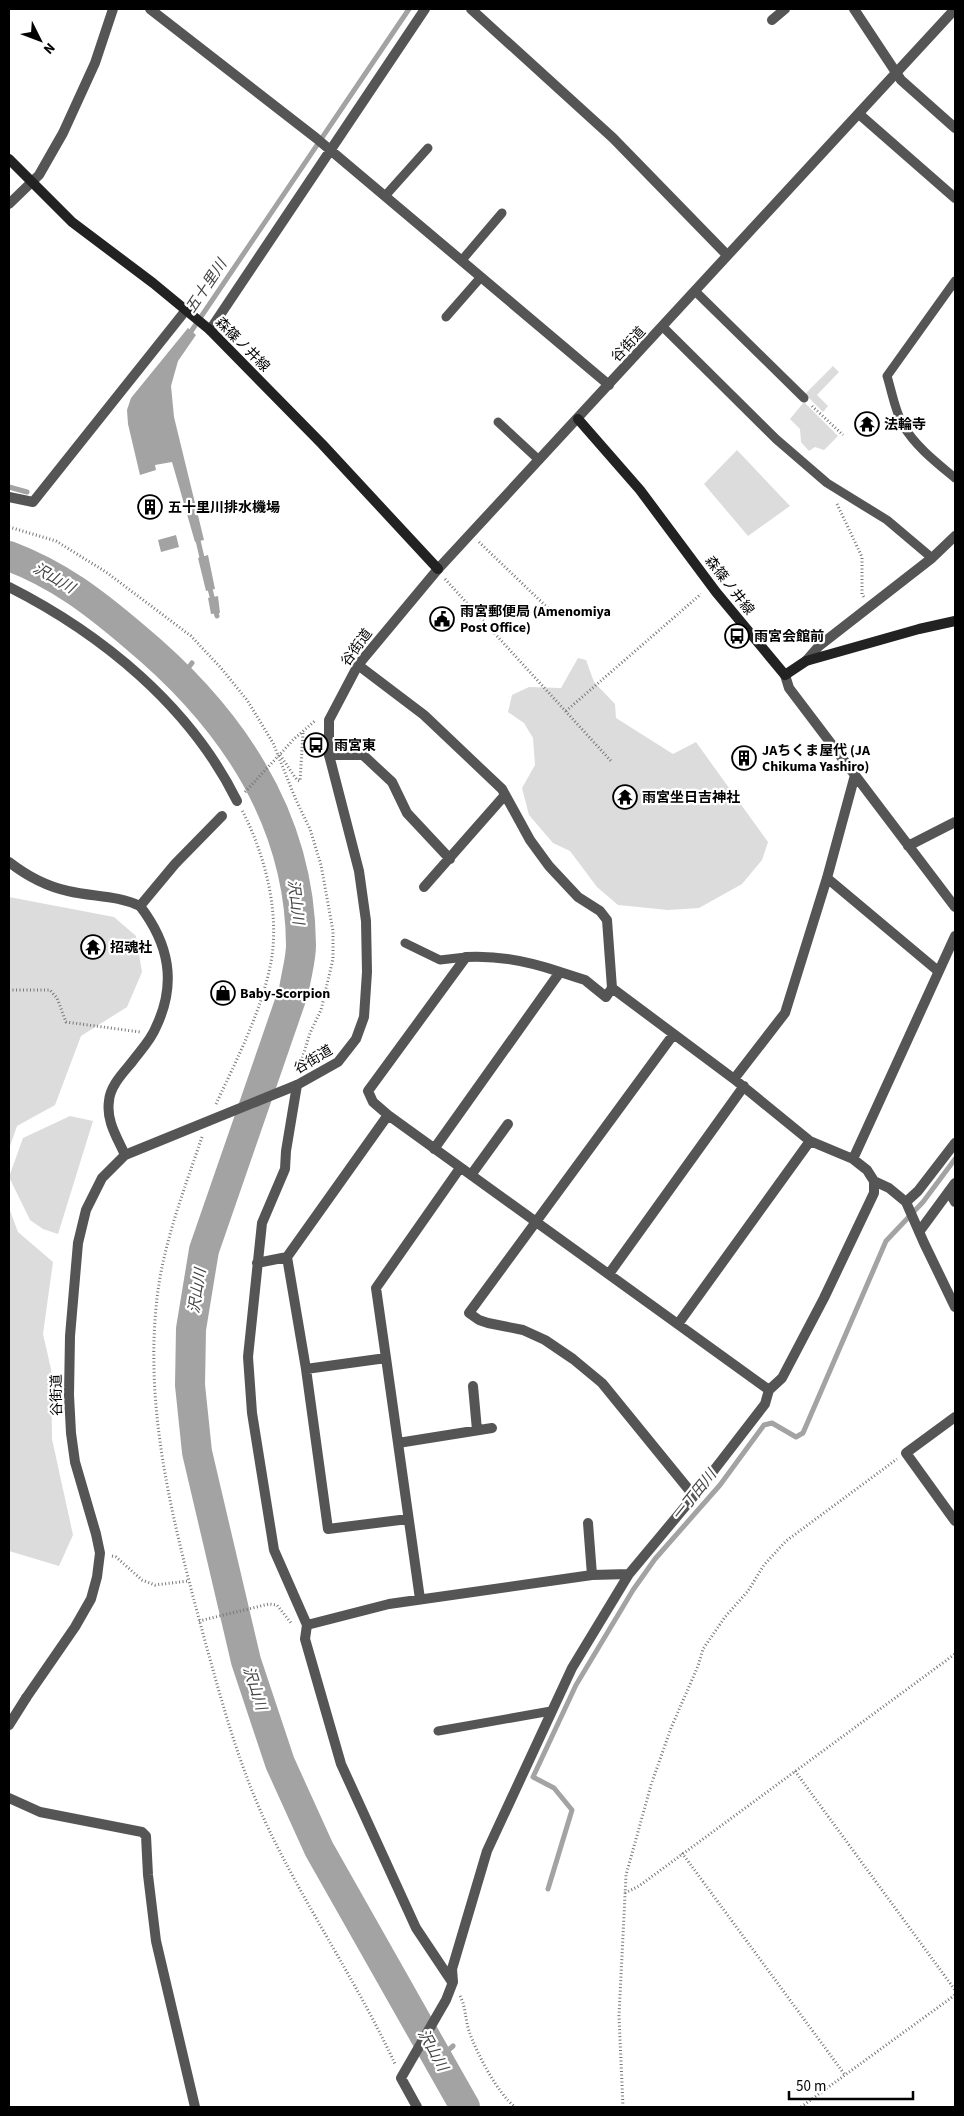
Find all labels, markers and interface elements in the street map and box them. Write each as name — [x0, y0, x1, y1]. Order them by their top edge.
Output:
north arrow — [15, 15, 65, 65]
text: N — [38, 38, 59, 58]
water label: 五十里川 — [181, 254, 233, 317]
street label: 森篠ノ井線 — [210, 313, 274, 377]
street label: 谷街道 — [607, 323, 650, 367]
temple icon: 法輪寺 — [854, 411, 880, 437]
place label: 法輪寺 — [884, 415, 926, 435]
building icon: 五十里川排水機場 — [137, 494, 163, 520]
place label: 五十里川排水機場 — [168, 498, 280, 518]
street label: 森篠ノ井線 — [700, 552, 759, 619]
water label: 沢山川 — [29, 558, 80, 600]
place label: 雨宮郵便局 (Amenomiya Post Office) — [460, 602, 611, 638]
public building icon: 雨宮郵便局 (Amenomiya Post Office) — [429, 606, 455, 632]
bus stop icon: 雨宮会館前 — [724, 623, 750, 649]
street label: 谷街道 — [336, 625, 377, 670]
place label: 雨宮会館前 — [754, 627, 824, 647]
bus stop icon: 雨宮東 — [303, 732, 329, 758]
place label: 雨宮東 — [334, 736, 376, 756]
place label: JAちくま屋代 (JA Chikuma Yashiro) — [762, 741, 871, 777]
building icon: JAちくま屋代 (JA Chikuma Yashiro) — [731, 745, 757, 771]
temple icon: 雨宮坐日吉神社 — [612, 784, 638, 810]
place label: 雨宮坐日吉神社 — [642, 788, 740, 808]
water label: 沢山川 — [282, 878, 309, 928]
temple icon: 招魂社 — [80, 934, 106, 960]
place label: 招魂社 — [110, 938, 152, 958]
shop icon: Baby-Scorpion — [210, 980, 236, 1006]
place label: Baby-Scorpion — [240, 984, 330, 1004]
street label: 谷街道 — [290, 1040, 337, 1079]
water label: 沢山川 — [184, 1265, 212, 1315]
street label: 谷街道 — [47, 1374, 67, 1416]
water label: 一丁田川 — [667, 1464, 723, 1525]
water label: 沢山川 — [238, 1664, 272, 1715]
water label: 沢山川 — [412, 2025, 454, 2077]
scale bar — [789, 2068, 913, 2100]
text: 50 m — [796, 2076, 826, 2097]

